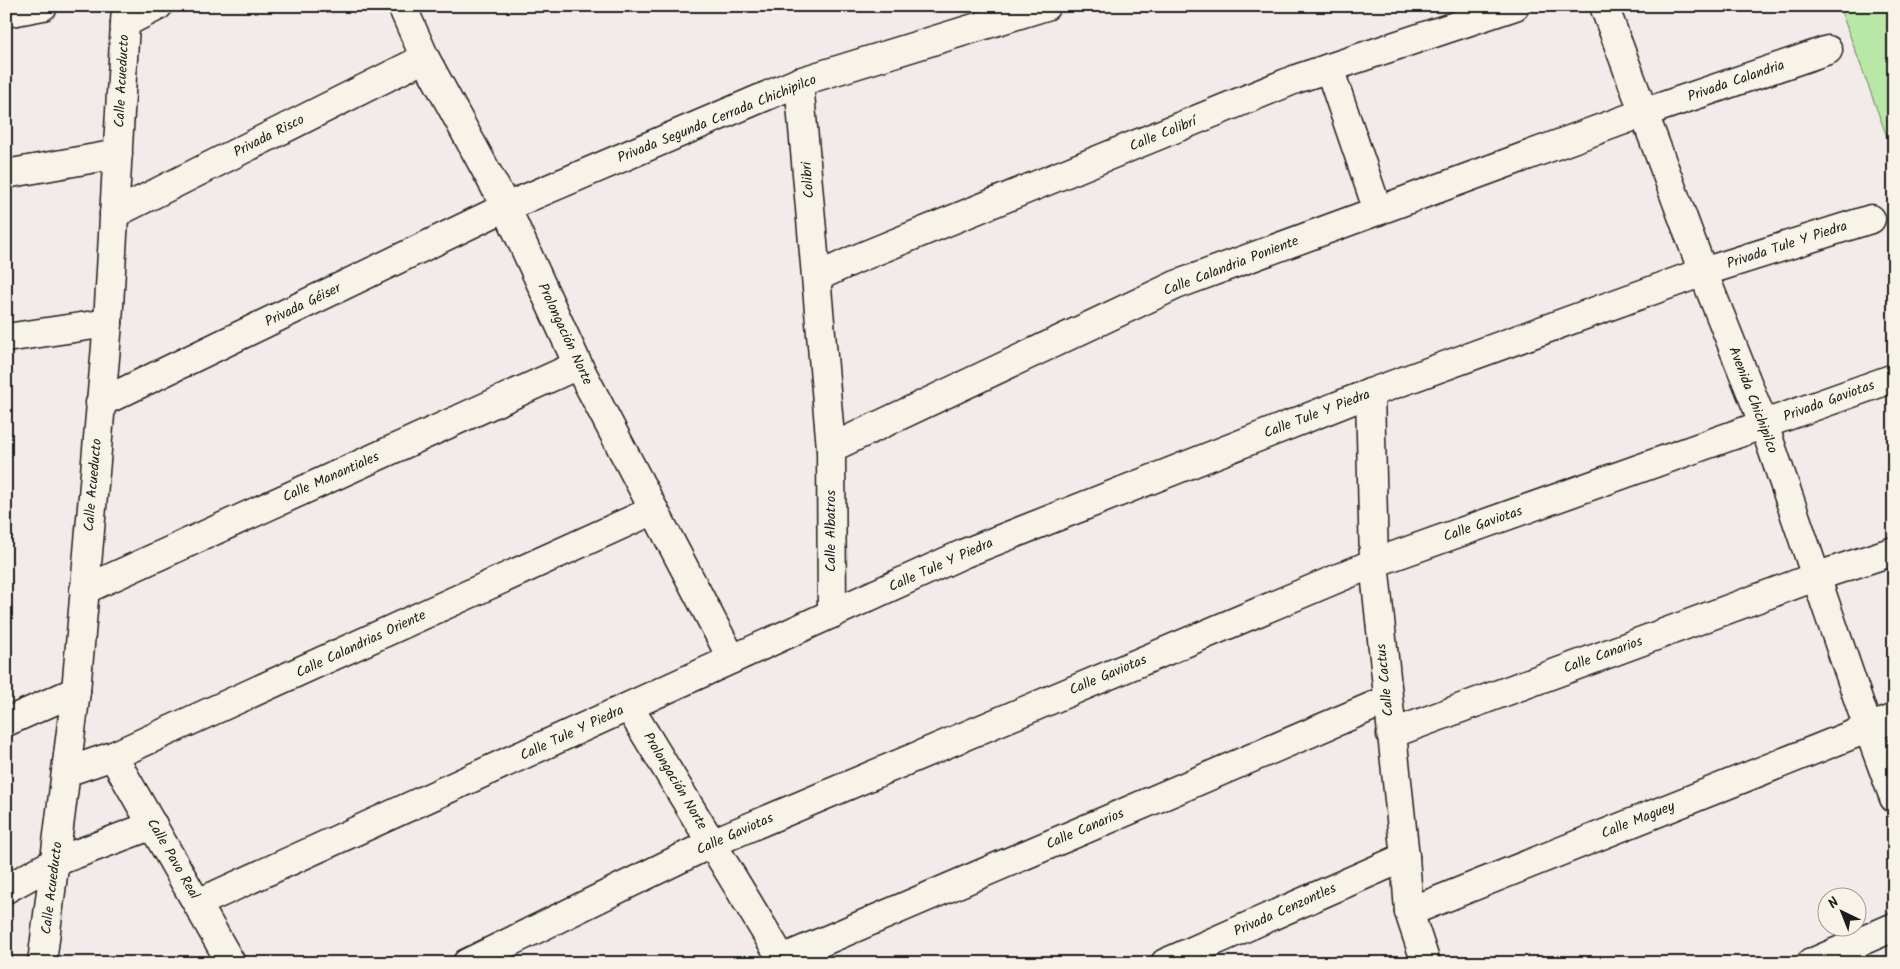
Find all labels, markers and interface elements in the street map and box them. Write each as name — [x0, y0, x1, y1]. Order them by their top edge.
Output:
street label: Calle Acueducto — [109, 34, 135, 128]
street label: Privada Calandria — [1685, 54, 1787, 108]
street label: Privada Segunda Cerrada Chichipilco — [614, 69, 820, 169]
street label: Privada Risco — [230, 109, 308, 163]
street label: Calle Colibrí — [1126, 110, 1202, 157]
street label: Colibri — [795, 160, 821, 199]
street label: Privada Tule Y Piedra — [1724, 215, 1850, 275]
street label: Calle Calandria Poniente — [1160, 230, 1303, 302]
street label: Privada Géiser — [261, 277, 346, 333]
street label: Prolongación Norte — [532, 279, 599, 389]
street label: Avenida Chichipilco — [1722, 343, 1784, 457]
street label: Privada Gaviotas — [1780, 374, 1878, 428]
street label: Calle Tule Y Piedra — [1261, 384, 1373, 444]
street label: Calle Acueducto — [78, 438, 108, 532]
street label: Calle Manantiales — [279, 446, 383, 508]
street label: Calle Albatros — [820, 490, 842, 572]
street label: Calle Gaviotas — [1440, 500, 1526, 548]
street label: Calle Tule Y Piedra — [885, 532, 997, 598]
street label: Calle Calandrias Oriente — [292, 604, 430, 684]
street label: Calle Canarios — [1560, 630, 1646, 680]
street label: Calle Cactus — [1370, 643, 1400, 717]
street label: Calle Gaviotas — [1066, 649, 1150, 701]
street label: Calle Tule Y Piedra — [516, 699, 628, 767]
street label: Prolongación Norte — [637, 728, 713, 834]
street label: Calle Maguey — [1598, 795, 1678, 845]
street label: Calle Canarios — [1043, 803, 1128, 855]
street label: Calle Gaviotas — [693, 807, 777, 861]
street label: Calle Pavo Real — [141, 814, 205, 904]
street label: Calle Acueducto — [35, 840, 69, 936]
street label: Privada Cenzontles — [1230, 877, 1340, 943]
north arrow — [1818, 886, 1868, 936]
text: N — [1823, 892, 1845, 914]

